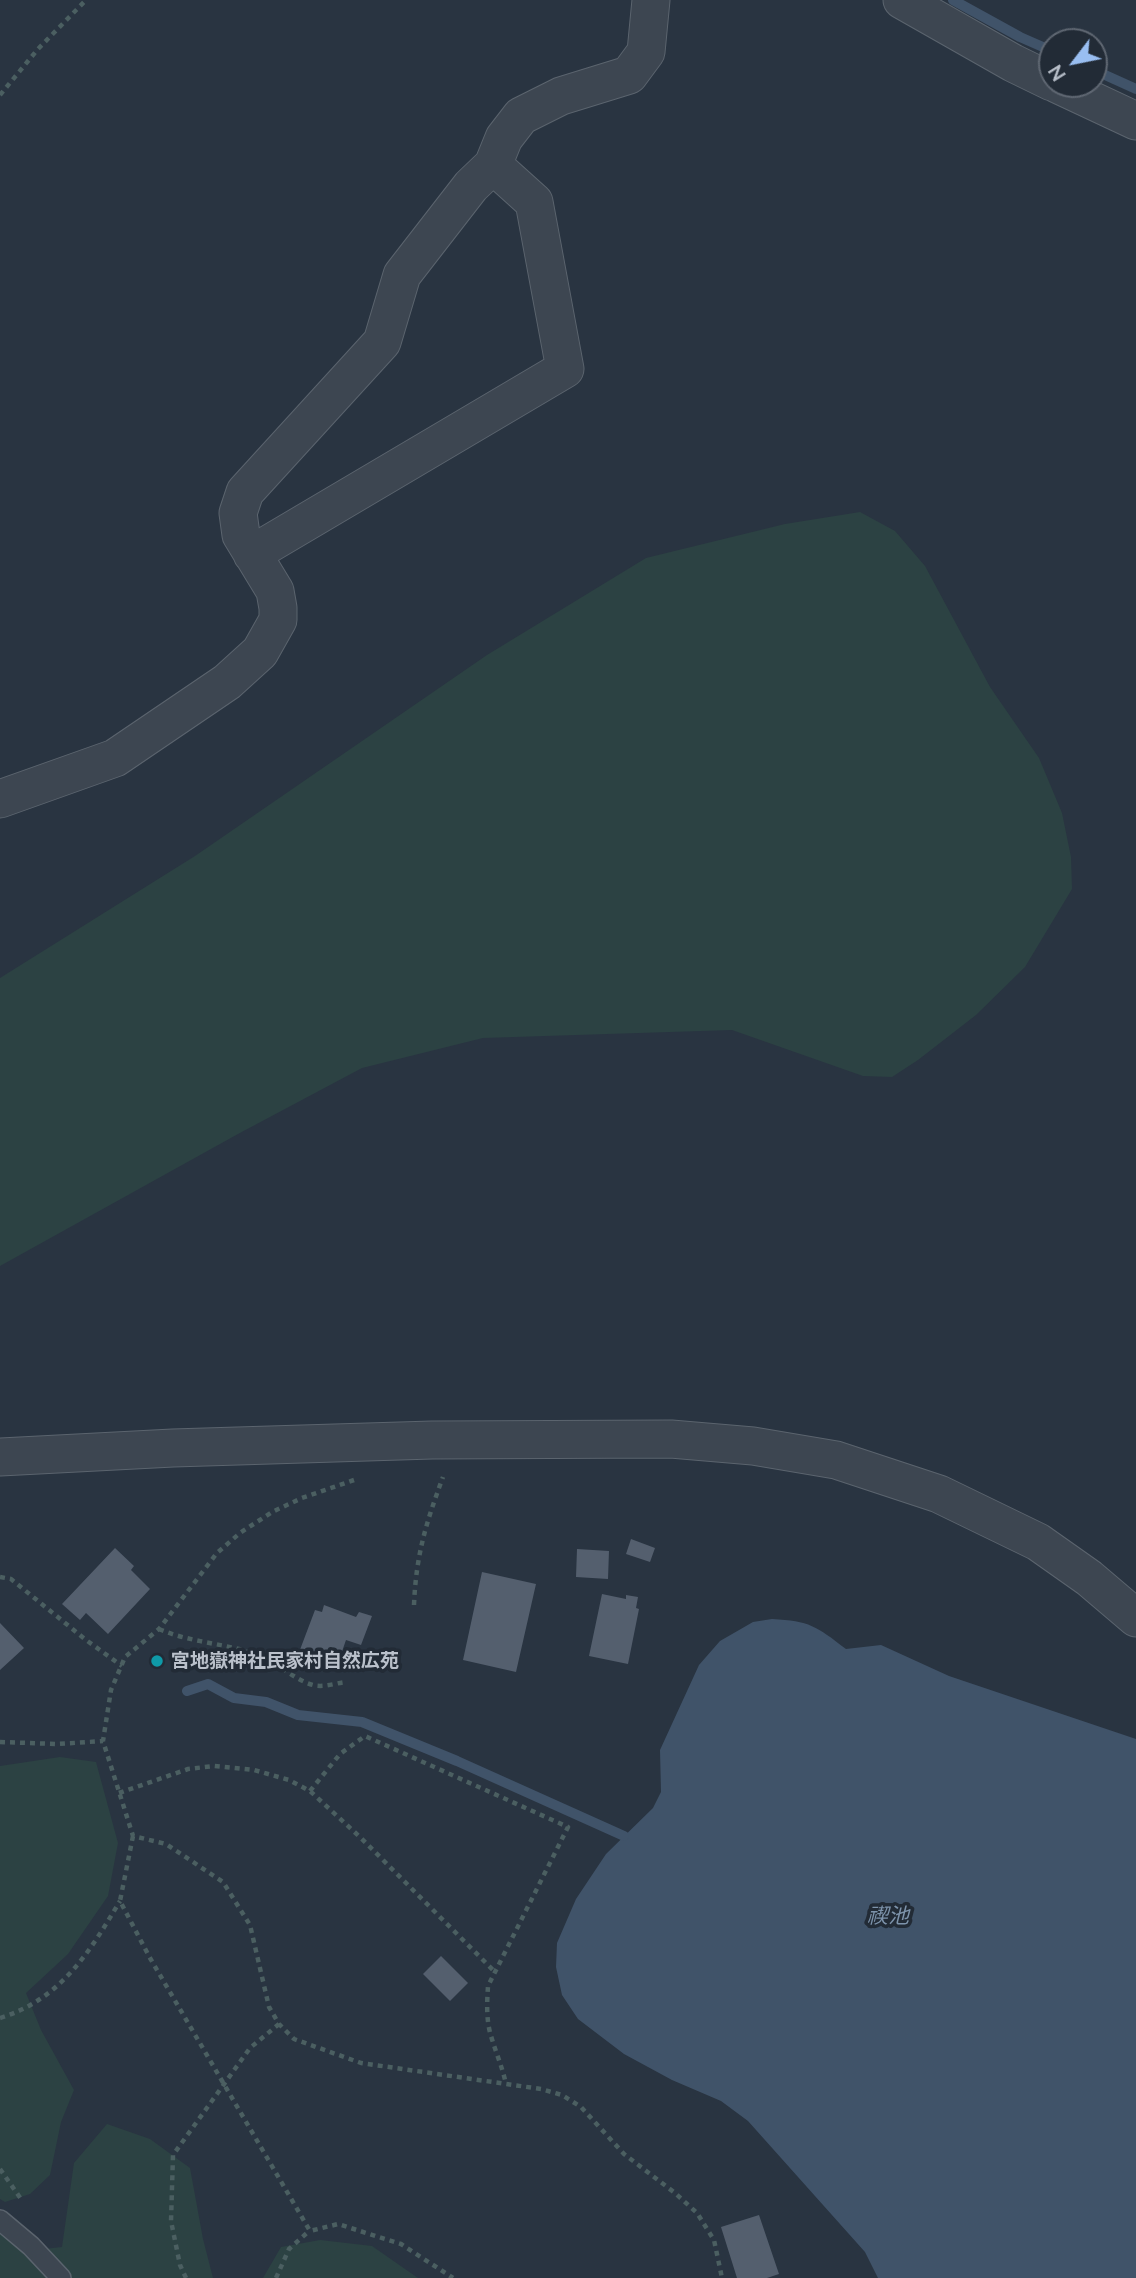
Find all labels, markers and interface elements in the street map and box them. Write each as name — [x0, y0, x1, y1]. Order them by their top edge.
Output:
north arrow — [1038, 28, 1108, 98]
text: N — [1043, 61, 1070, 86]
place label: 宮地嶽神社民家村自然広苑 — [171, 1650, 399, 1672]
marker: 宮地嶽神社民家村自然広苑 — [149, 1653, 165, 1669]
water label: 禊池 — [867, 1903, 909, 1929]

